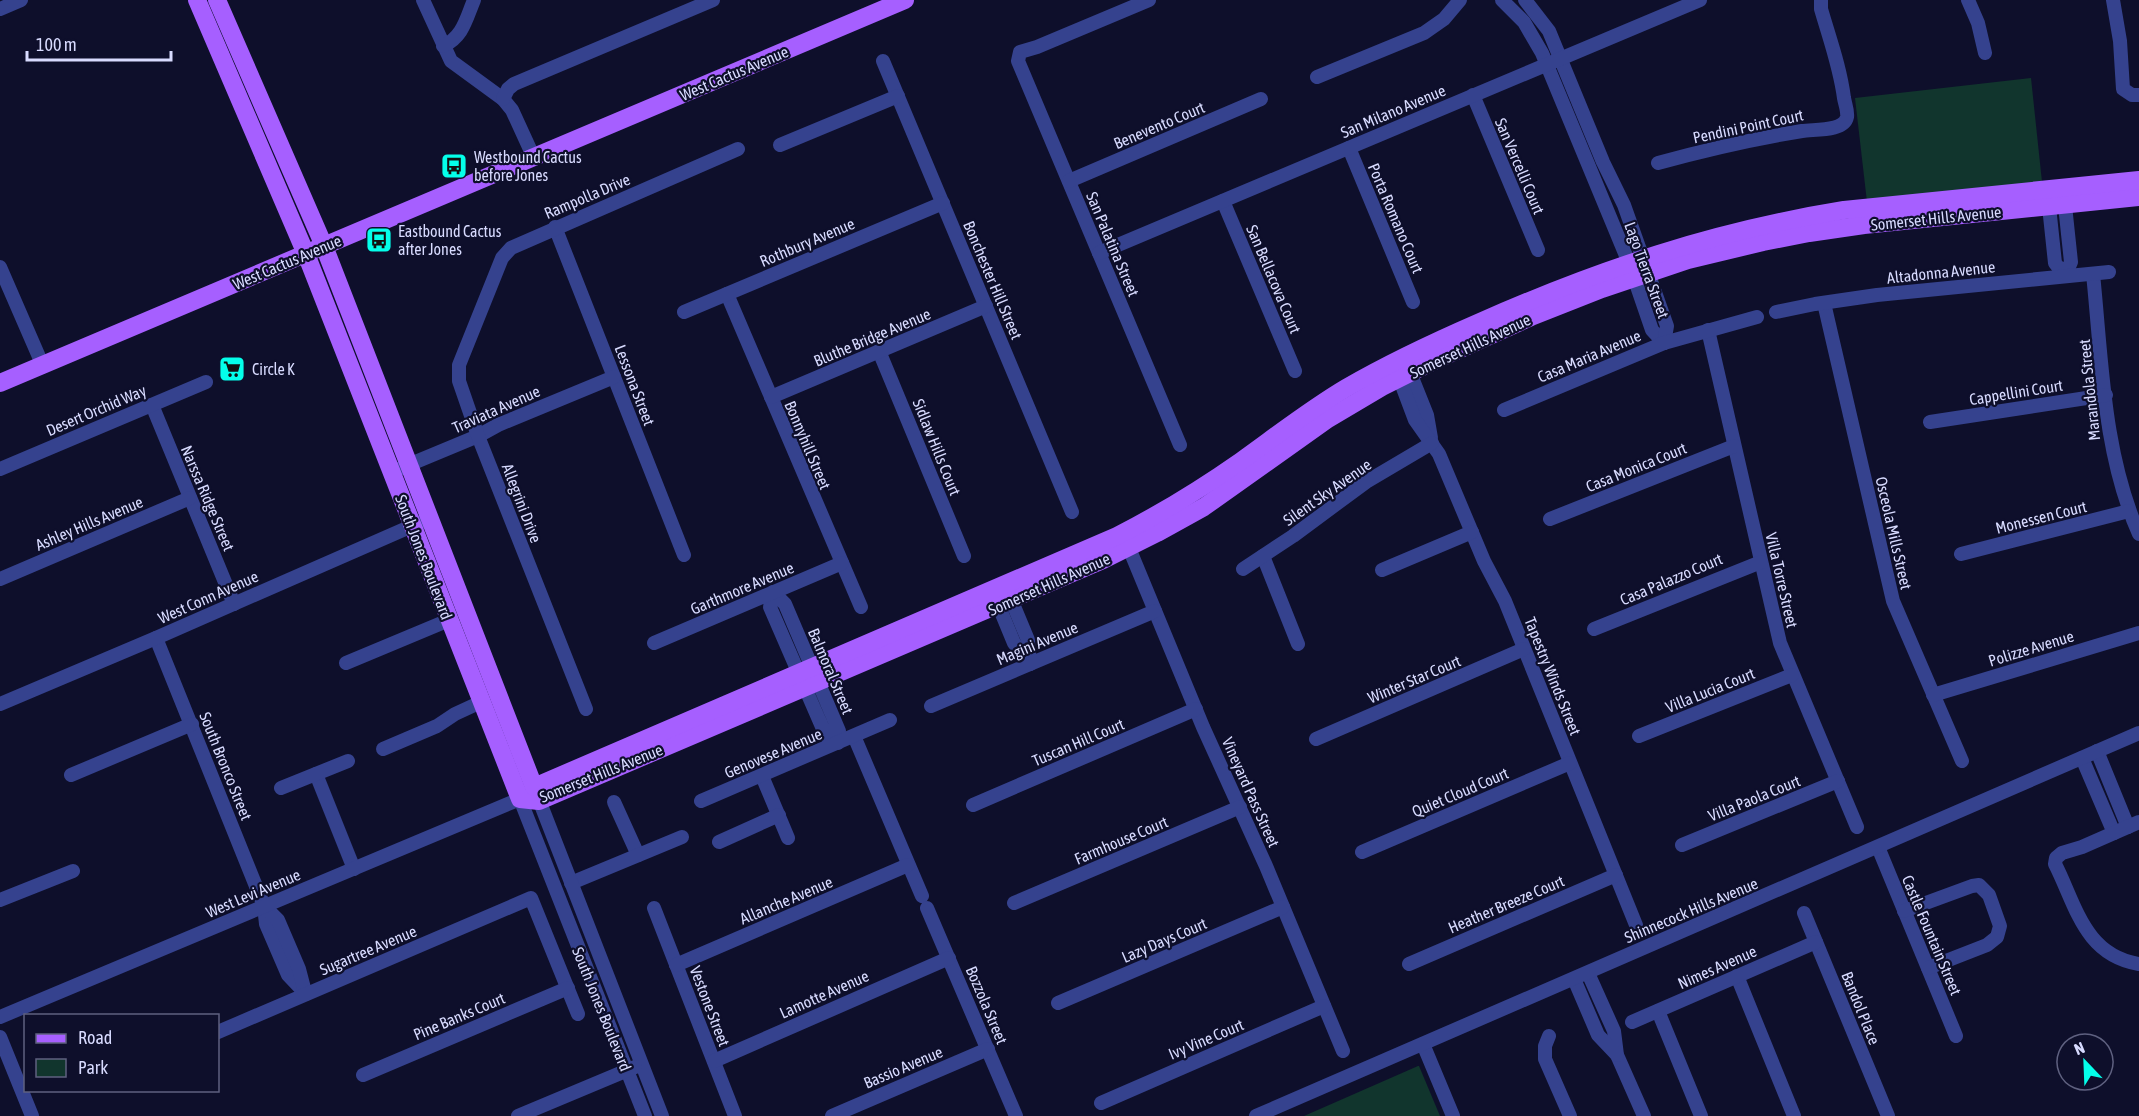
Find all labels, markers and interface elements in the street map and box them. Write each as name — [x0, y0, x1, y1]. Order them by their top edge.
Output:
scale bar — [27, 24, 171, 62]
text: 100 m — [36, 34, 77, 55]
street label: West Cactus Avenue — [677, 42, 791, 104]
street label: San Milano Avenue — [1338, 81, 1448, 141]
street label: Benevento Court — [1111, 98, 1207, 152]
street label: Pendini Point Court — [1691, 105, 1805, 147]
street label: San Vercelli Court — [1492, 115, 1548, 217]
place label: Westbound Cactus before Jones — [474, 148, 582, 184]
bus stop icon: Westbound Cactus before Jones — [439, 151, 469, 181]
street label: Porta Romano Court — [1365, 160, 1427, 276]
street label: Rampolla Drive — [541, 170, 633, 223]
street label: San Palatina Street — [1083, 189, 1143, 299]
street label: Somerset Hills Avenue — [1870, 202, 2002, 234]
street label: Rothbury Avenue — [757, 214, 857, 271]
street label: Bonchester Hill Street — [960, 218, 1026, 342]
street label: Lago Tierra Street — [1620, 219, 1673, 321]
place label: Eastbound Cactus after Jones — [398, 222, 502, 258]
street label: San Bellacova Court — [1243, 222, 1305, 336]
bus stop icon: Eastbound Cactus after Jones — [364, 225, 394, 255]
street label: West Cactus Avenue — [230, 231, 344, 293]
street label: Altadonna Avenue — [1886, 257, 1996, 287]
street label: Bluthe Bridge Avenue — [811, 304, 934, 371]
street label: Somerset Hills Avenue — [1407, 310, 1533, 382]
street label: Casa Maria Avenue — [1535, 326, 1643, 386]
street label: Marandola Street — [2075, 338, 2103, 442]
street label: Lessona Street — [611, 342, 659, 428]
supermarket icon: Circle K — [217, 354, 247, 384]
place label: Circle K — [252, 360, 295, 378]
street label: Cappellini Court — [1968, 376, 2065, 409]
street label: Desert Orchid Way — [43, 381, 149, 440]
street label: Traviata Avenue — [449, 382, 543, 436]
street label: Sidlaw Hills Court — [909, 396, 965, 498]
street label: Bonnyhill Street — [780, 398, 835, 493]
street label: Casa Monica Court — [1583, 439, 1689, 495]
street label: Narssa Ridge Street — [177, 443, 238, 554]
street label: Silent Sky Avenue — [1280, 455, 1375, 530]
street label: Allegrini Drive — [498, 461, 545, 546]
street label: Osceola Mills Street — [1872, 475, 1916, 592]
street label: Ashley Hills Avenue — [33, 492, 146, 555]
street label: South Jones Boulevard — [392, 492, 456, 622]
street label: Monessen Court — [1994, 497, 2089, 537]
street label: Villa Torre Street — [1762, 531, 1802, 630]
street label: Somerset Hills Avenue — [985, 549, 1113, 619]
street label: Casa Palazzo Court — [1617, 549, 1725, 609]
street label: Garthmore Avenue — [688, 558, 796, 618]
street label: West Conn Avenue — [155, 567, 261, 627]
street label: Tapestry Winds Street — [1520, 614, 1585, 738]
street label: Magini Avenue — [994, 618, 1081, 669]
street label: Balmoral Street — [805, 625, 857, 717]
street label: Polizze Avenue — [1986, 626, 2076, 670]
street label: Winter Star Court — [1365, 651, 1463, 707]
street label: Villa Lucia Court — [1663, 664, 1757, 716]
street label: South Bronco Street — [196, 709, 256, 823]
street label: Tuscan Hill Court — [1029, 714, 1127, 769]
street label: Genovese Avenue — [722, 724, 824, 782]
street label: Vineyard Pass Street — [1218, 734, 1283, 850]
street label: Somerset Hills Avenue — [537, 740, 665, 806]
street label: Quiet Cloud Court — [1409, 763, 1511, 820]
street label: Villa Paola Court — [1705, 771, 1803, 825]
street label: Farmhouse Court — [1072, 812, 1171, 868]
street label: West Levi Avenue — [203, 865, 303, 921]
street label: Heather Breeze Court — [1445, 871, 1567, 937]
street label: Allanche Avenue — [737, 872, 835, 928]
street label: Castle Fountain Street — [1899, 872, 1966, 998]
street label: Shinnecock Hills Avenue — [1622, 874, 1760, 946]
street label: Lazy Days Court — [1119, 914, 1210, 967]
street label: Sugartree Avenue — [317, 922, 419, 979]
street label: Nimes Avenue — [1675, 942, 1759, 992]
street label: South Jones Boulevard — [569, 944, 635, 1074]
street label: Vestone Street — [686, 963, 734, 1049]
street label: Bozzola Street — [963, 963, 1012, 1047]
street label: Lamotte Avenue — [777, 966, 871, 1022]
street label: Bandol Place — [1838, 969, 1884, 1047]
street label: Pine Banks Court — [411, 988, 508, 1043]
legend — [24, 1014, 219, 1092]
street label: Ivy Vine Court — [1166, 1015, 1247, 1064]
text: Road — [78, 1027, 112, 1048]
north arrow — [2055, 1032, 2115, 1092]
text: N — [2071, 1038, 2087, 1058]
street label: Bassio Avenue — [861, 1042, 945, 1092]
text: Park — [78, 1057, 108, 1078]

